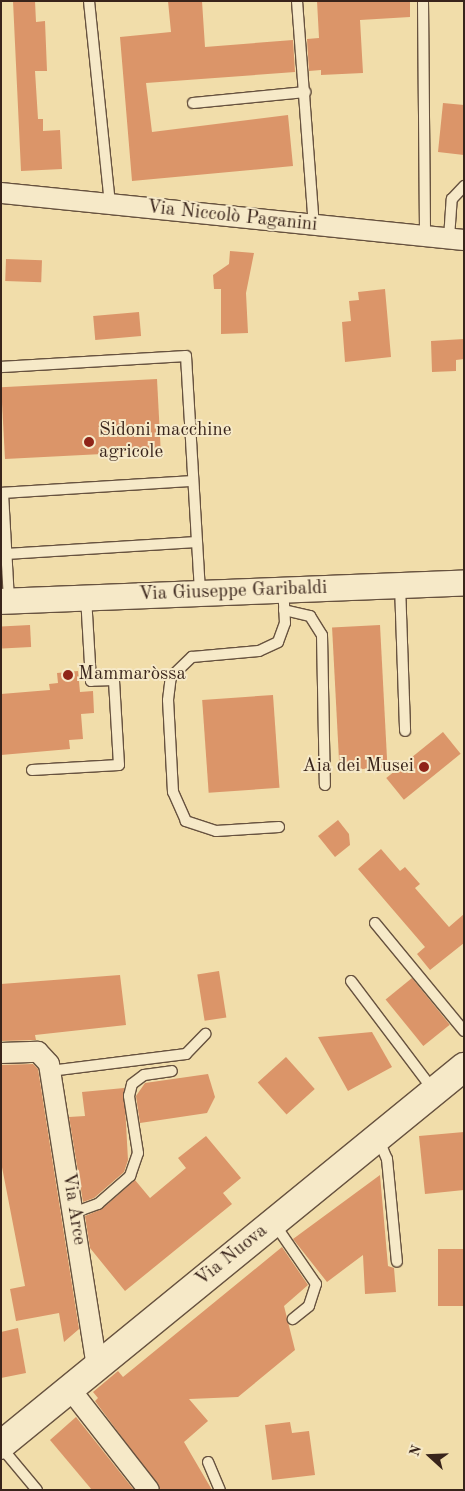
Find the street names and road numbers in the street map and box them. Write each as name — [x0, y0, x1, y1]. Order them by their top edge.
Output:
street label: Via Niccolò Paganini — [146, 197, 318, 237]
street label: Via Giuseppe Garibaldi — [138, 577, 328, 607]
street label: Via Arce — [56, 1171, 90, 1247]
street label: Via Nuova — [191, 1220, 273, 1292]

